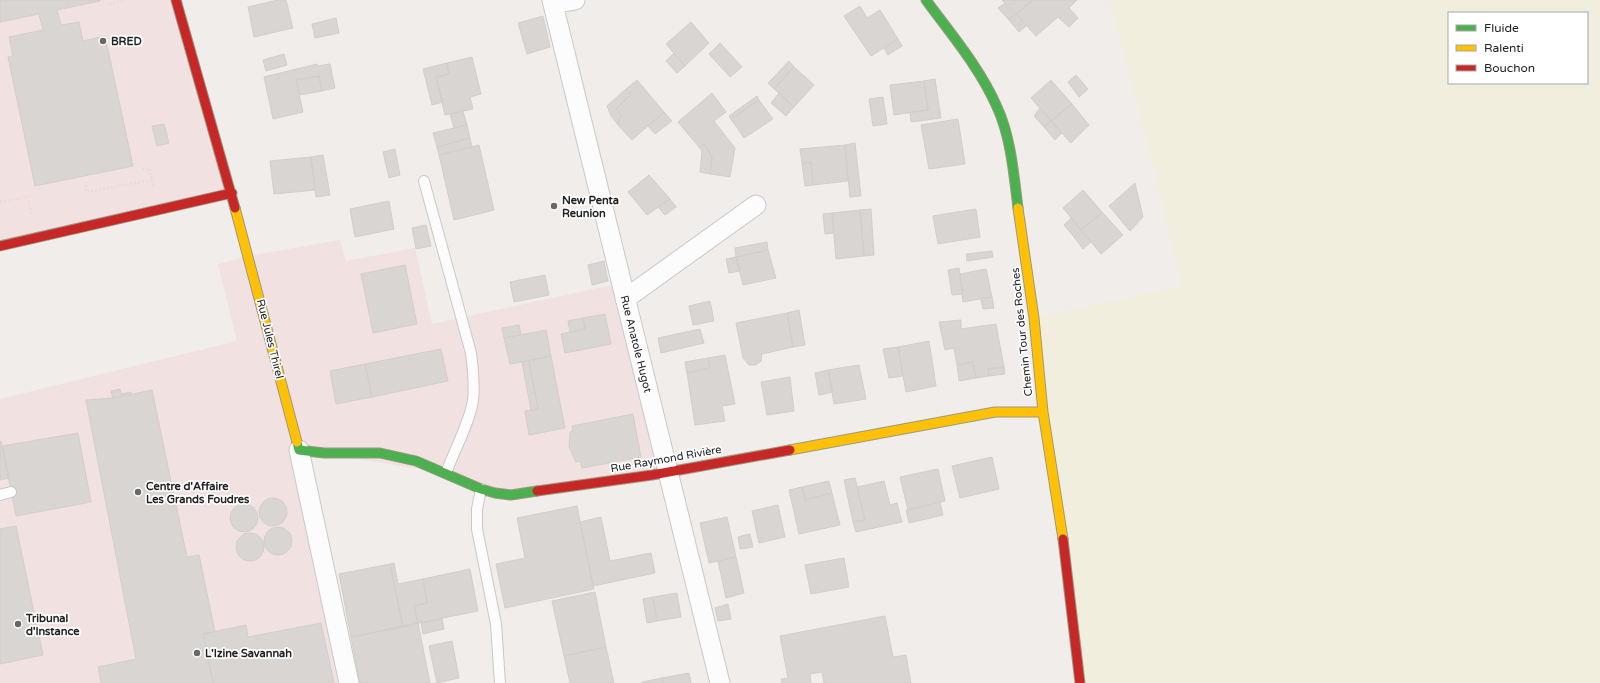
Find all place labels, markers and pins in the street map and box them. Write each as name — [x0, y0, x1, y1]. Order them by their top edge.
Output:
place label: BRED — [111, 35, 142, 48]
marker: BRED — [98, 36, 108, 46]
place label: New Penta Reunion — [562, 194, 619, 220]
marker: New Penta Reunion — [549, 201, 559, 211]
place label: Centre d'Affaire Les Grands Foudres — [146, 480, 250, 506]
marker: Centre d'Affaire Les Grands Foudres — [133, 487, 143, 497]
place label: Tribunal d'Instance — [25, 612, 80, 638]
marker: Tribunal d'Instance — [13, 619, 23, 629]
place label: L'Izine Savannah — [205, 647, 292, 660]
marker: L'Izine Savannah — [192, 648, 202, 658]

